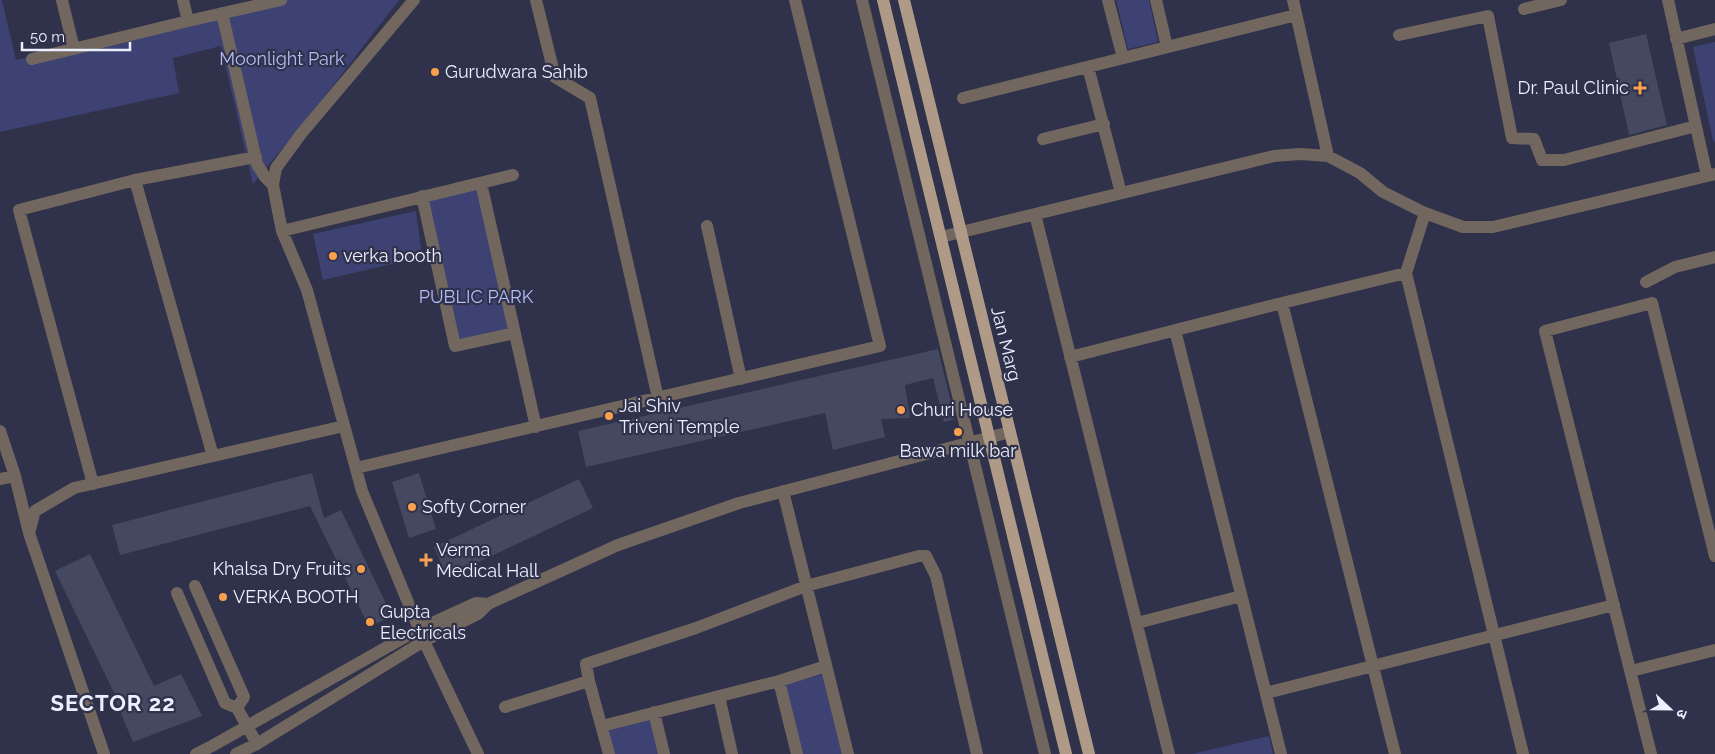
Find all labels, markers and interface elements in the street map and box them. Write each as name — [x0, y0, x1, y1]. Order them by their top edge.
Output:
scale bar — [22, 20, 130, 52]
text: 50 m — [30, 28, 65, 46]
park label: Moonlight Park — [219, 48, 345, 69]
place label: Gurudwara Sahib — [445, 61, 588, 82]
marker: Gurudwara Sahib — [429, 66, 441, 78]
place label: Dr. Paul Clinic — [1518, 77, 1629, 98]
marker: Dr. Paul Clinic — [1633, 81, 1647, 95]
place label: verka booth — [343, 245, 442, 266]
marker: verka booth — [327, 250, 339, 262]
park label: PUBLIC PARK — [419, 286, 534, 307]
street label: Jan Marg — [987, 304, 1026, 383]
place label: Jai Shiv Triveni Temple — [619, 395, 740, 437]
place label: Churi House — [911, 399, 1014, 420]
marker: Churi House — [895, 404, 907, 416]
marker: Jai Shiv Triveni Temple — [603, 410, 615, 422]
marker: Bawa milk bar — [952, 426, 964, 438]
place label: Bawa milk bar — [899, 440, 1017, 461]
place label: Softy Corner — [422, 496, 527, 517]
marker: Softy Corner — [406, 501, 418, 513]
place label: Verma Medical Hall — [436, 539, 539, 581]
marker: Verma Medical Hall — [420, 554, 432, 566]
place label: Khalsa Dry Fruits — [213, 558, 351, 579]
marker: Khalsa Dry Fruits — [355, 563, 367, 575]
place label: VERKA BOOTH — [233, 586, 359, 607]
marker: VERKA BOOTH — [217, 591, 229, 603]
place label: Gupta Electricals — [380, 601, 466, 643]
marker: Gupta Electricals — [364, 616, 376, 628]
north arrow — [1645, 684, 1695, 734]
district label: SECTOR 22 — [50, 690, 176, 716]
text: उ — [1673, 707, 1691, 721]

